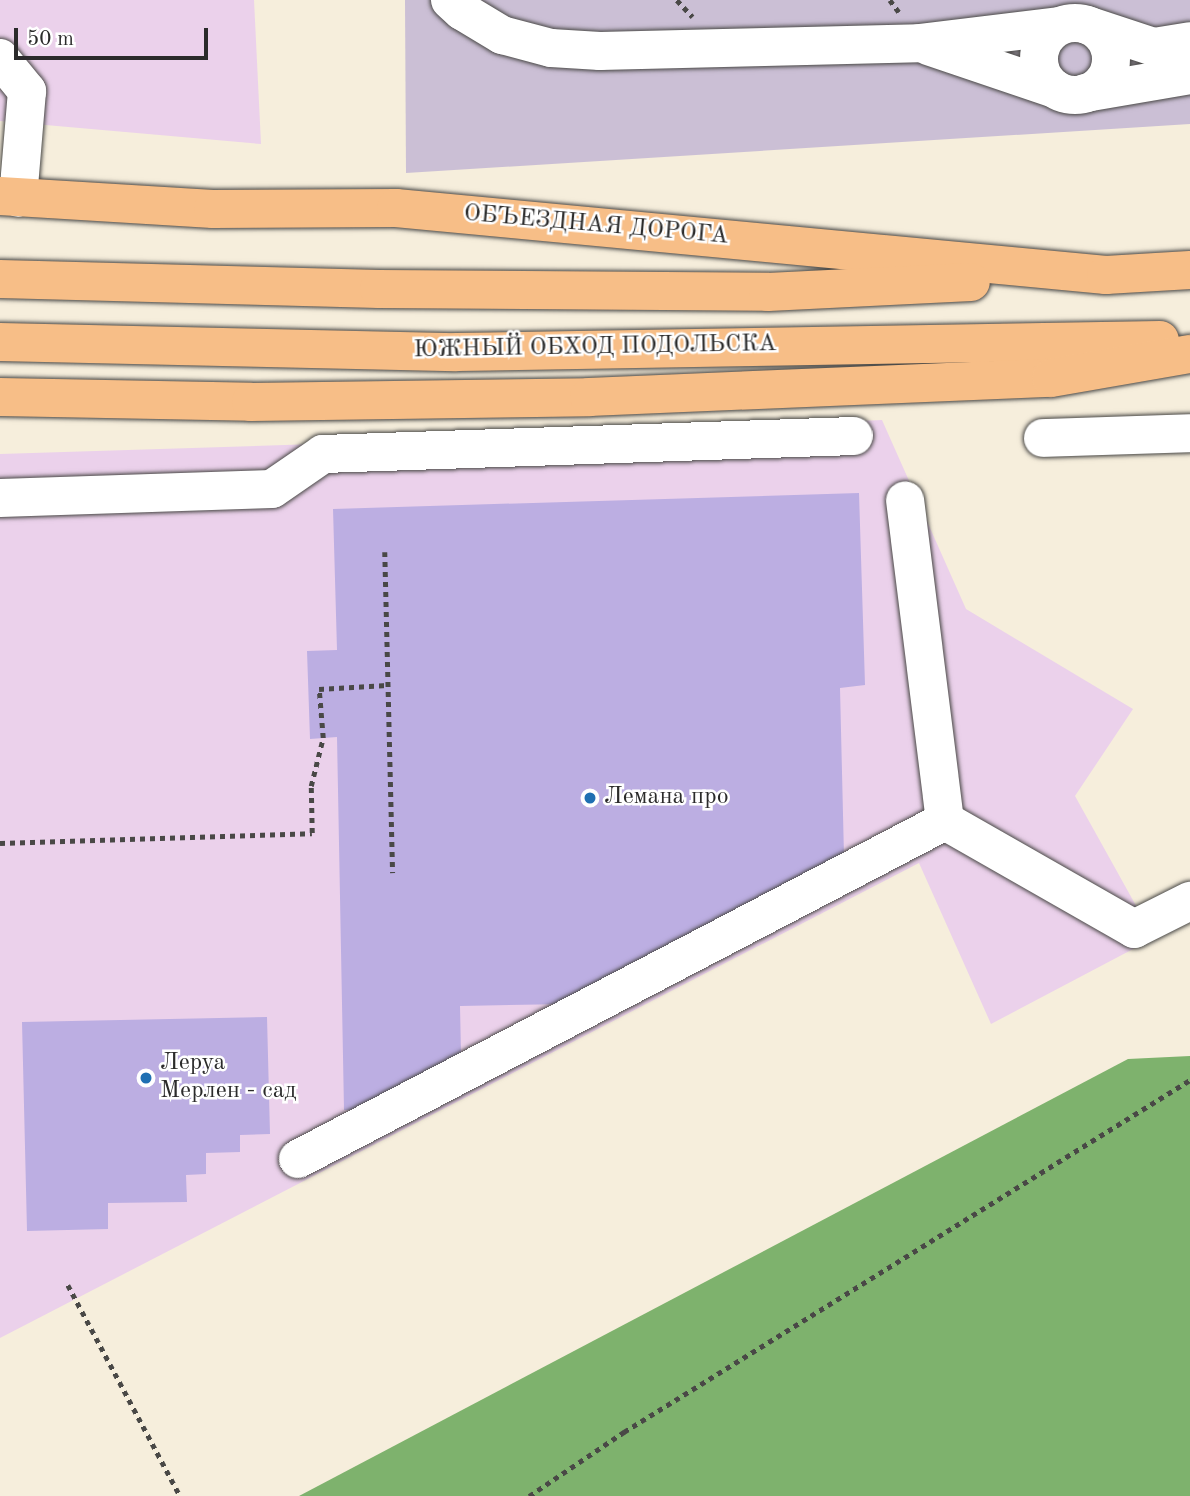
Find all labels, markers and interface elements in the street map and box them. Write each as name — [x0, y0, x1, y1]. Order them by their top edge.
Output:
scale bar — [18, 14, 212, 58]
text: 50 m — [27, 29, 74, 50]
street label: ОБЪЕЗДНАЯ ДОРОГА — [463, 200, 729, 252]
street label: ЮЖНЫЙ ОБХОД ПОДОЛЬСКА — [413, 330, 777, 366]
place label: Лемана про — [604, 784, 729, 812]
marker: Лемана про — [582, 790, 598, 806]
place label: Леруа Мерлен - сад — [160, 1050, 296, 1106]
marker: Леруа Мерлен - сад — [138, 1070, 154, 1086]

